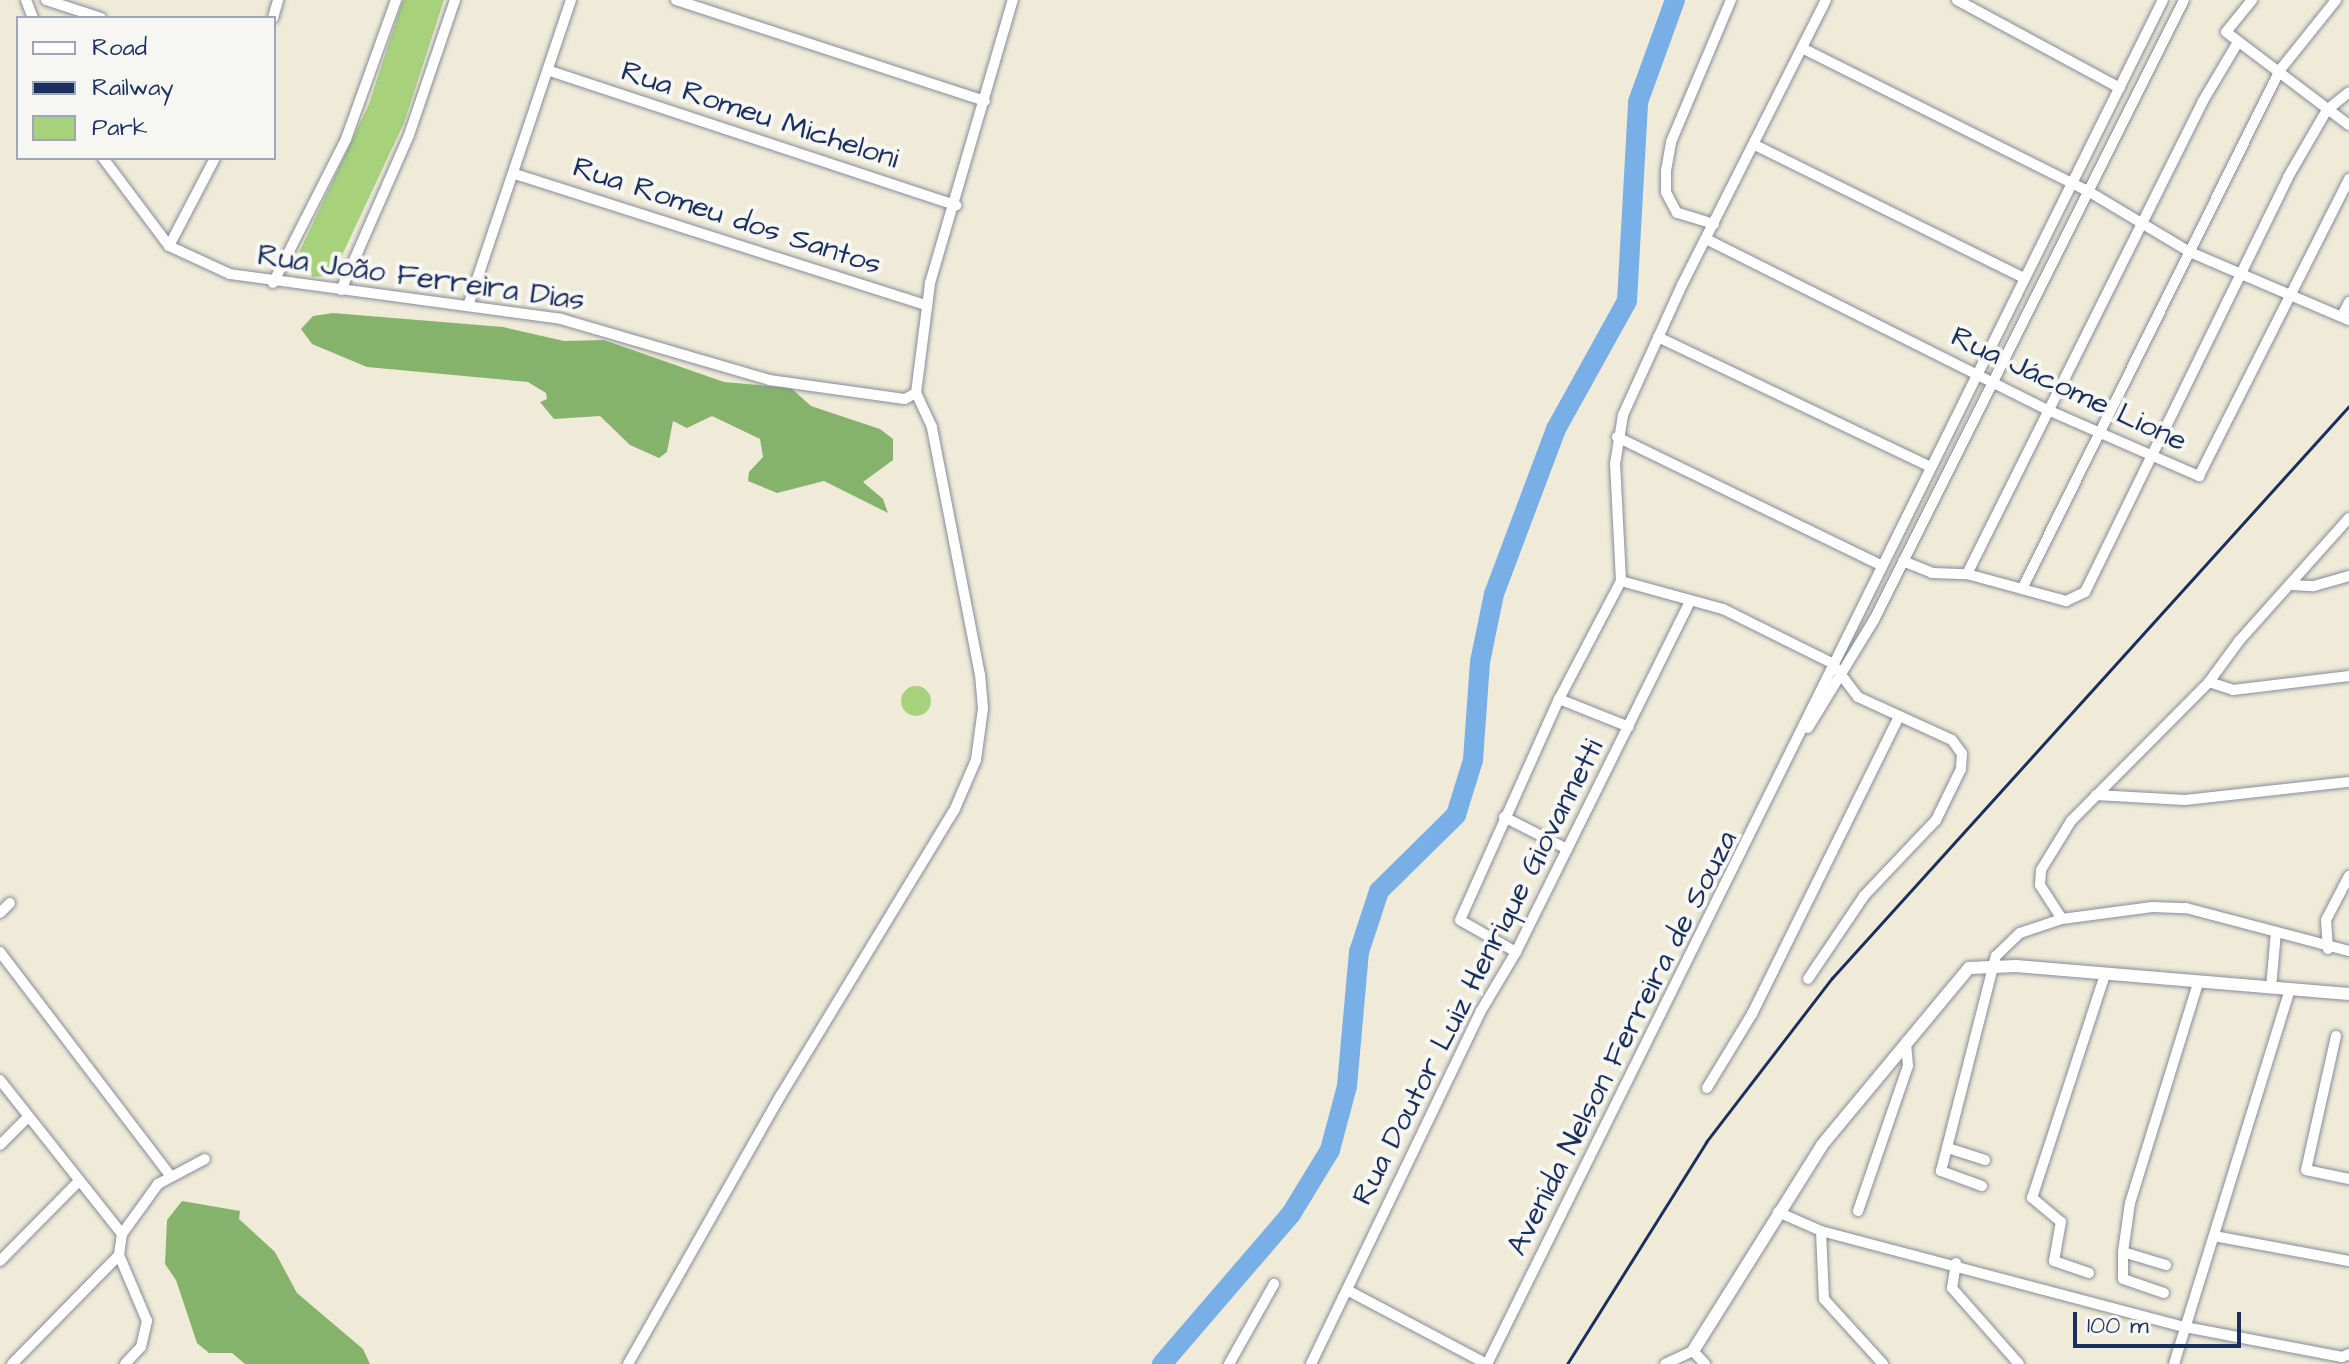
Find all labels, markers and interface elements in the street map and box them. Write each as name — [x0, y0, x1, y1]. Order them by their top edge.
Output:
legend — [16, 16, 276, 160]
text: Road — [92, 31, 147, 65]
street label: Rua Romeu Micheloni — [617, 53, 903, 177]
text: Railway — [92, 71, 174, 105]
text: Park — [92, 111, 148, 145]
street label: Rua Romeu dos Santos — [568, 149, 886, 283]
street label: Rua João Ferreira Dias — [255, 237, 587, 319]
street label: Rua Jácome Lione — [1945, 319, 2193, 459]
street label: Rua Doutor Luiz Henrique Giovannetti — [1344, 733, 1612, 1211]
street label: Avenida Nelson Ferreira de Souza — [1499, 825, 1745, 1261]
scale bar — [2077, 1296, 2245, 1346]
text: 100 m — [2087, 1309, 2149, 1343]

